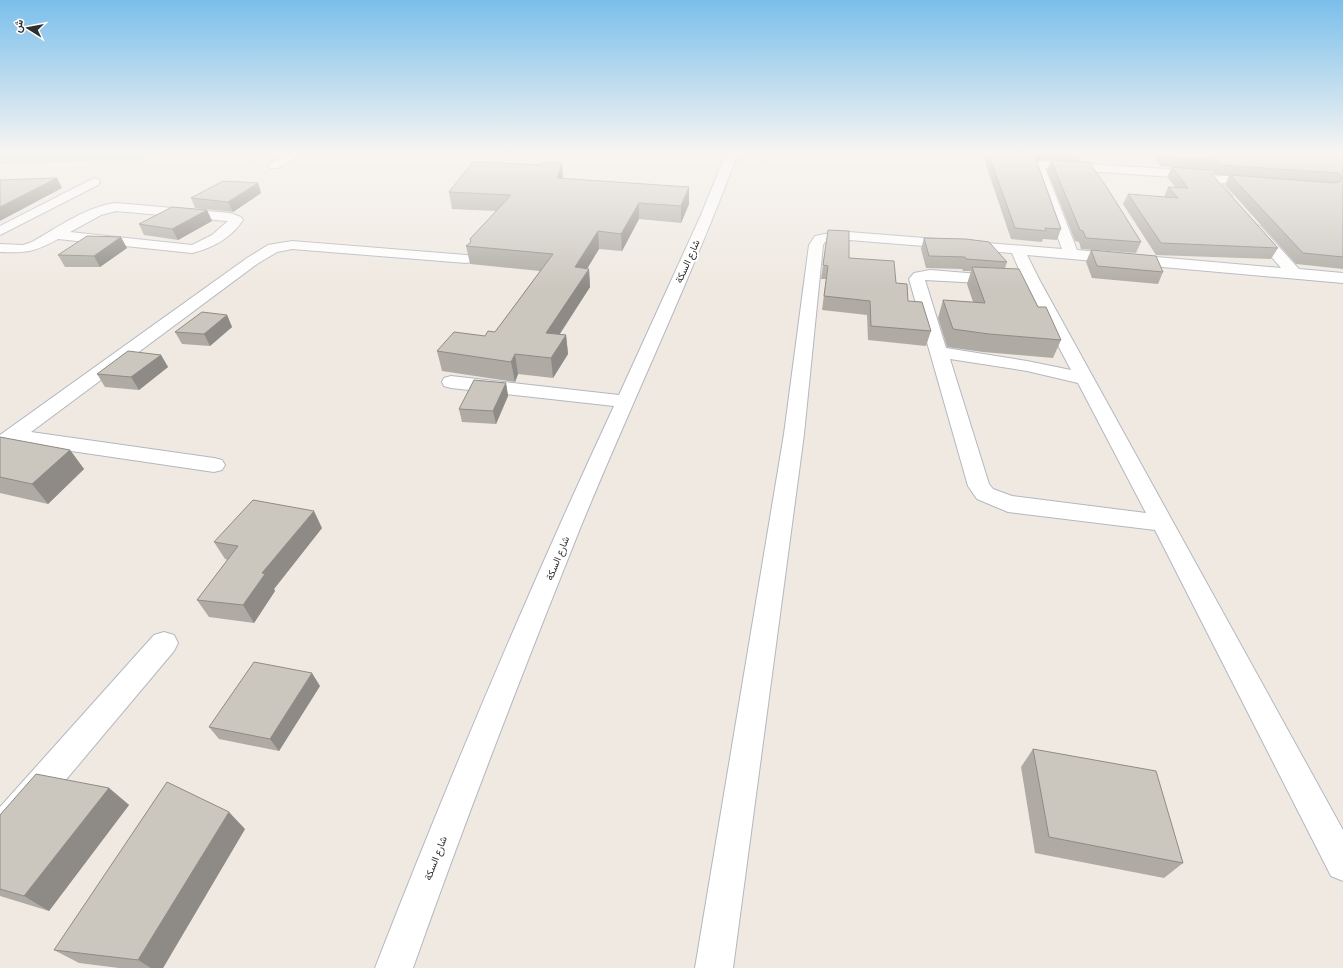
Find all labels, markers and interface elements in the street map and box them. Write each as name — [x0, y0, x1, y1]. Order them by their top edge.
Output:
north arrow — [8, 8, 48, 48]
text: ش — [10, 18, 26, 34]
street label: شارع السكة — [672, 237, 703, 285]
street label: شارع السكة — [543, 534, 572, 582]
street label: شارع السكة — [421, 834, 450, 882]

